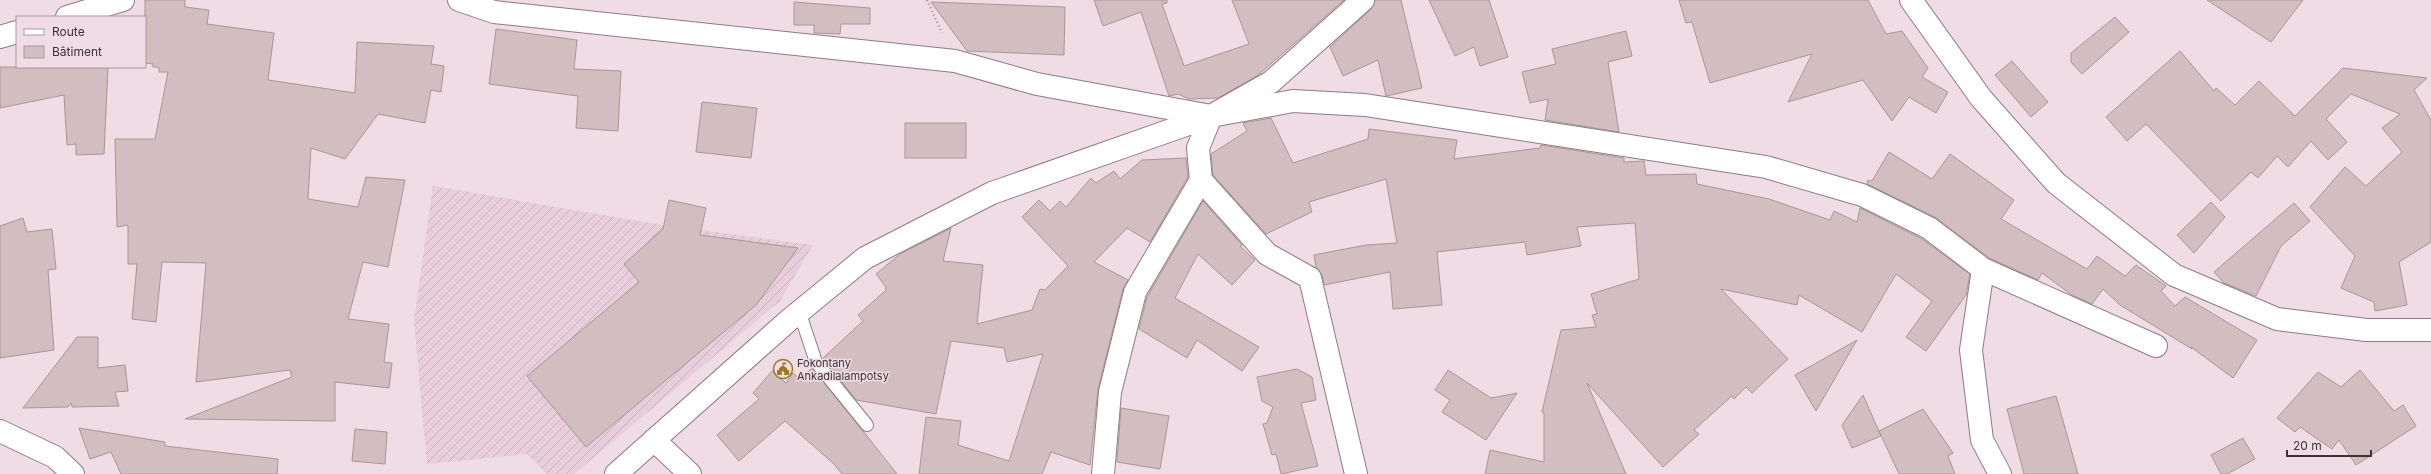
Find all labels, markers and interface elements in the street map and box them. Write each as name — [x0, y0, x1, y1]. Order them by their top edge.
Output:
legend — [16, 16, 146, 68]
text: Route — [52, 24, 85, 39]
text: Bâtiment — [52, 44, 102, 59]
place label: Fokontany Ankadilalampotsy — [797, 356, 889, 383]
public building icon: Fokontany Ankadilalampotsy — [772, 358, 794, 380]
scale bar — [2287, 432, 2371, 458]
text: 20 m — [2293, 438, 2322, 453]

